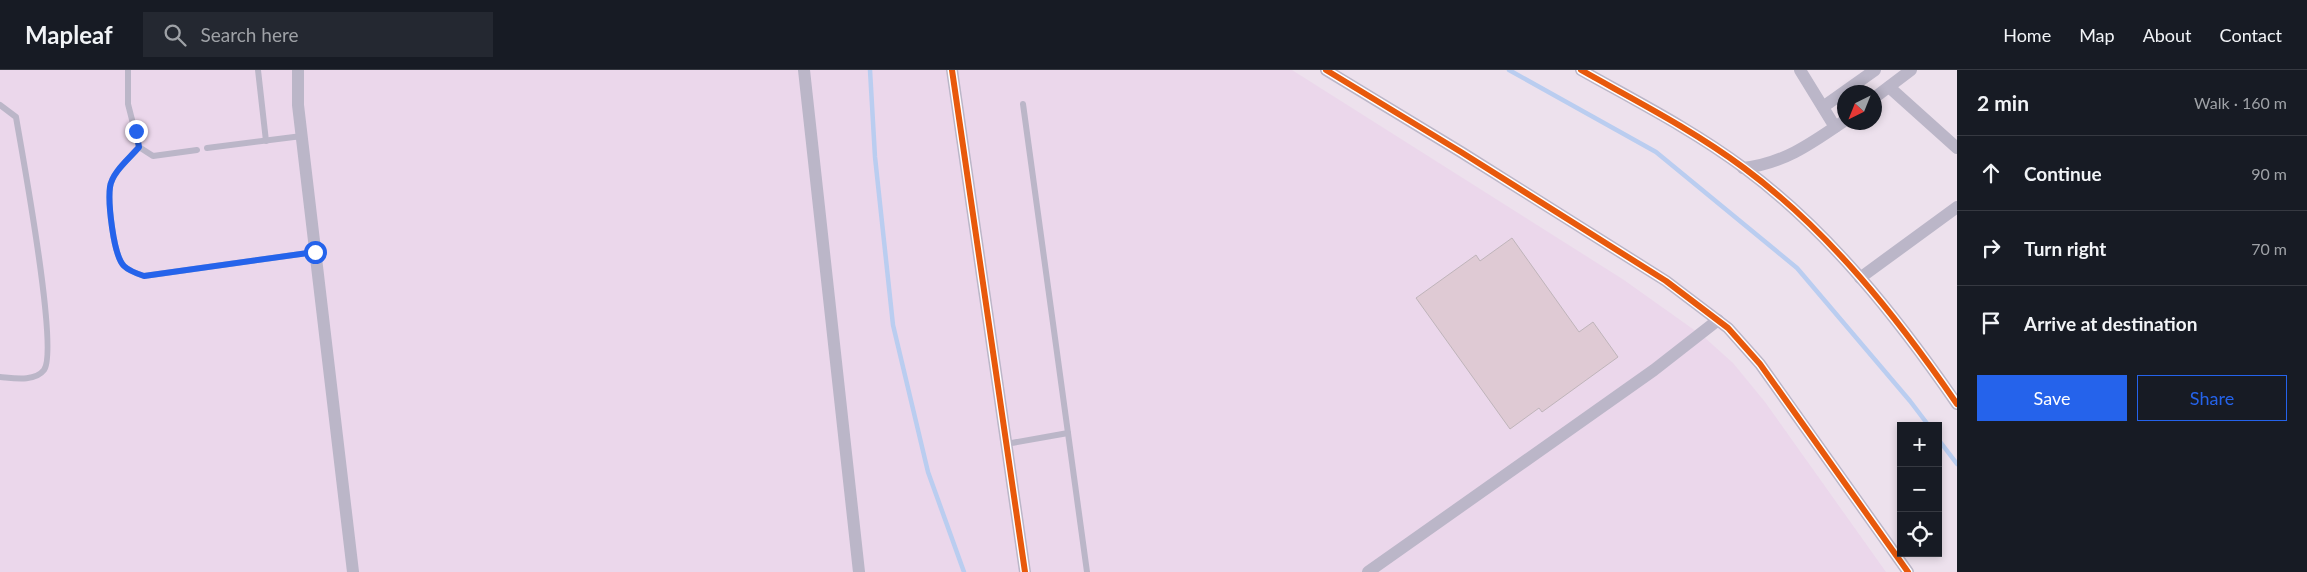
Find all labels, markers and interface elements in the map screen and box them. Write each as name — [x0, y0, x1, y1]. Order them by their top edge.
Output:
search box — [143, 12, 493, 57]
text: Mapleaf — [25, 20, 113, 49]
icon: search — [161, 21, 189, 49]
text: Search here — [201, 23, 299, 46]
text: Home — [2003, 24, 2051, 46]
text: Map — [2079, 24, 2115, 46]
text: About — [2143, 24, 2192, 46]
text: Contact — [2220, 24, 2282, 46]
north arrow — [1837, 85, 1882, 130]
text: 2 min — [1977, 90, 2029, 115]
text: Walk · 160 m — [2194, 93, 2287, 112]
route end — [125, 120, 148, 143]
icon: ahead — [1977, 159, 2005, 187]
text: Continue — [2024, 162, 2102, 185]
text: 90 m — [2251, 164, 2287, 183]
icon: right — [1977, 234, 2005, 262]
text: Turn right — [2024, 237, 2106, 260]
text: 70 m — [2251, 239, 2287, 258]
route start — [304, 241, 327, 264]
icon: arrive — [1977, 309, 2005, 337]
text: Arrive at destination — [2024, 312, 2197, 335]
button: Save — [1977, 375, 2127, 421]
button: Share — [2137, 375, 2287, 421]
map controls — [1897, 422, 1942, 557]
button: + — [1897, 422, 1942, 467]
button: − — [1897, 467, 1942, 512]
button: locate — [1897, 512, 1942, 557]

